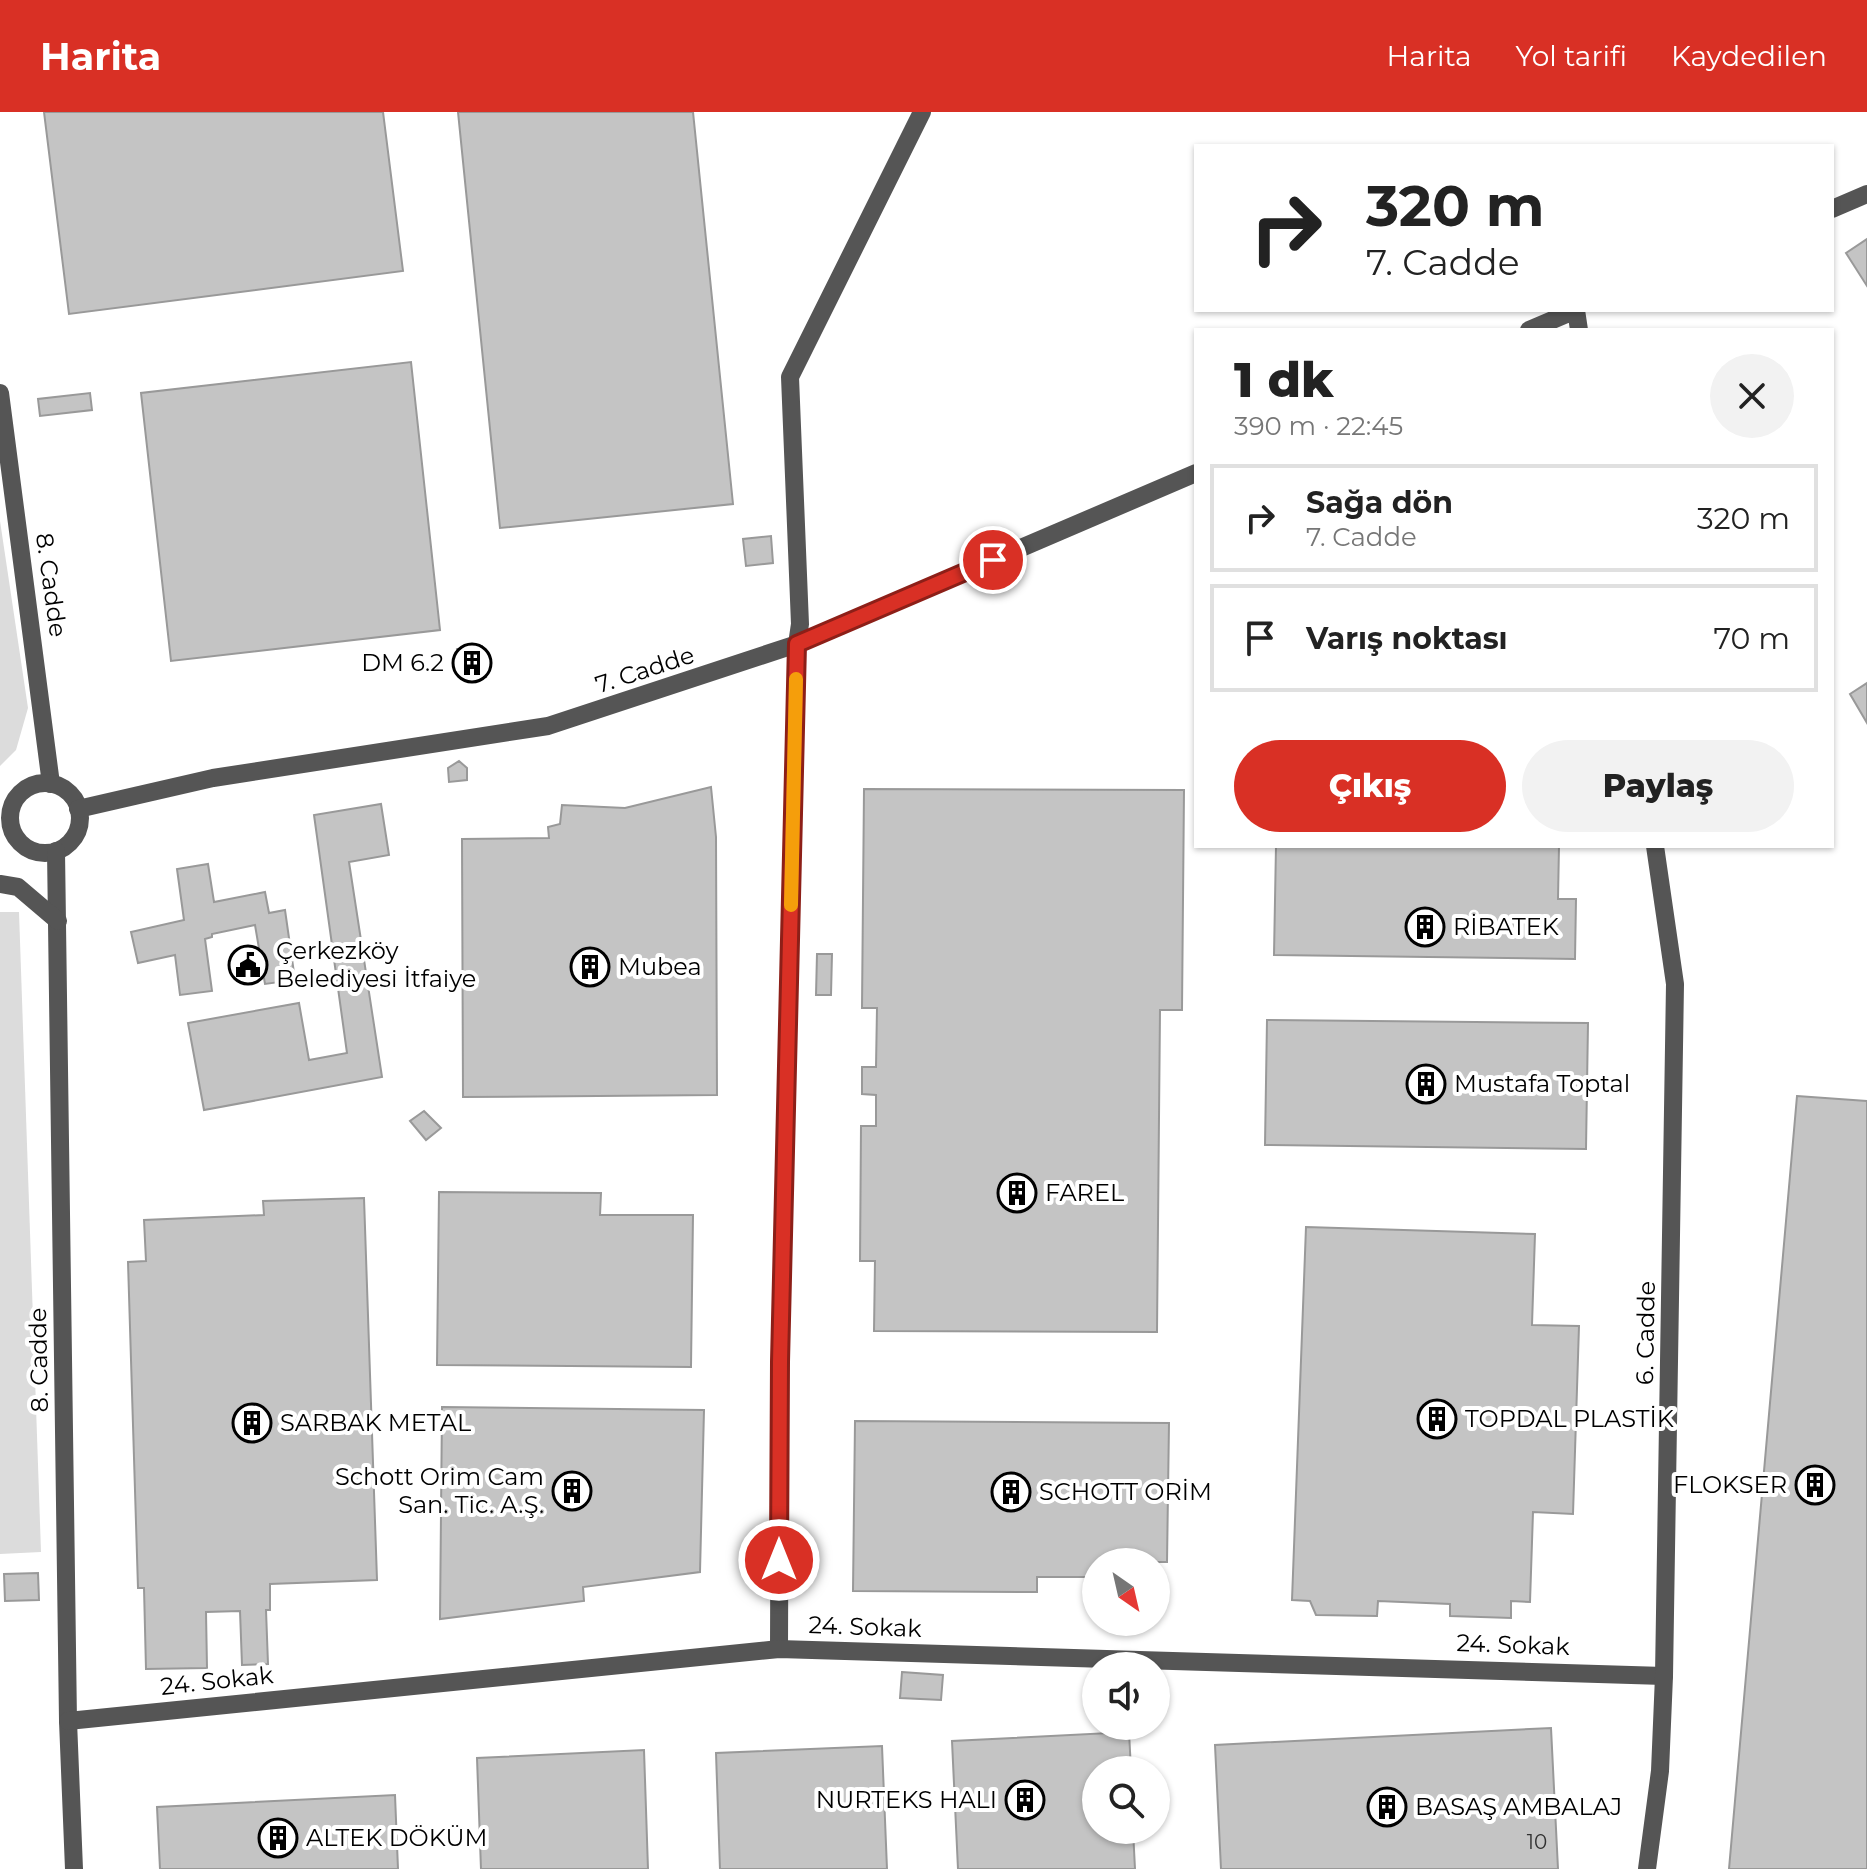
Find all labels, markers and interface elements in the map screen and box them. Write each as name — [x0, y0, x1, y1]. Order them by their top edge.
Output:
text: Harita — [40, 33, 161, 80]
text: Harita — [1387, 39, 1472, 73]
text: Yol tarifi — [1516, 39, 1627, 73]
text: Kaydedilen — [1671, 39, 1827, 73]
text: 320 m — [1366, 172, 1545, 240]
icon: right — [1234, 176, 1338, 280]
text: 7. Cadde — [1366, 240, 1519, 284]
text: 1 dk — [1234, 351, 1333, 409]
button: close — [1710, 354, 1794, 438]
text: 390 m · 22:45 — [1234, 410, 1403, 442]
text: Sağa dön — [1306, 484, 1453, 521]
icon: right — [1238, 496, 1282, 540]
text: 320 m — [1697, 500, 1790, 537]
text: 7. Cadde — [1306, 521, 1417, 553]
pin — [959, 526, 1027, 594]
street label: 8. Cadde — [30, 531, 73, 639]
icon: arrive — [971, 538, 1015, 582]
icon: arrive — [1238, 616, 1282, 660]
text: Varış noktası — [1306, 620, 1508, 657]
text: 70 m — [1713, 620, 1790, 657]
street label: 7. Cadde — [592, 640, 698, 699]
building icon: DM 6.2 — [451, 642, 493, 684]
place label: DM 6.2 — [361, 648, 444, 677]
button: Çıkış — [1234, 740, 1506, 832]
button: Paylaş — [1522, 740, 1794, 832]
building icon: RİBATEK — [1404, 906, 1446, 948]
place label: RİBATEK — [1453, 912, 1559, 941]
place label: Çerkezköy Belediyesi İtfaiye — [276, 936, 476, 993]
public building icon: Çerkezköy Belediyesi İtfaiye — [227, 944, 269, 986]
building icon: Mubea — [569, 946, 611, 988]
place label: Mubea — [618, 952, 702, 981]
building icon: Mustafa Toptal — [1405, 1063, 1447, 1105]
place label: Mustafa Toptal — [1454, 1069, 1630, 1098]
building icon: FAREL — [996, 1172, 1038, 1214]
place label: FAREL — [1045, 1178, 1124, 1207]
street label: 6. Cadde — [1630, 1281, 1661, 1385]
street label: 8. Cadde — [23, 1307, 54, 1413]
building icon: TOPDAL PLASTİK — [1416, 1398, 1458, 1440]
building icon: SARBAK METAL — [231, 1402, 273, 1444]
place label: TOPDAL PLASTİK — [1465, 1404, 1674, 1433]
place label: SARBAK METAL — [280, 1408, 471, 1437]
place label: Schott Orim Cam San. Tic. A.Ş. — [335, 1462, 544, 1519]
building icon: FLOKSER — [1794, 1464, 1836, 1506]
building icon: Schott Orim Cam San. Tic. A.Ş. — [551, 1470, 593, 1512]
place label: FLOKSER — [1673, 1470, 1787, 1499]
building icon: SCHOTT ORİM — [990, 1471, 1032, 1513]
place label: SCHOTT ORİM — [1039, 1477, 1212, 1506]
position arrow — [737, 1518, 821, 1602]
north arrow — [1082, 1548, 1170, 1636]
map controls — [1082, 1548, 1170, 1844]
street label: 24. Sokak — [808, 1610, 923, 1643]
street label: 24. Sokak — [1456, 1628, 1571, 1661]
button: sound — [1082, 1652, 1170, 1740]
street label: 24. Sokak — [159, 1660, 275, 1701]
button: search — [1082, 1756, 1170, 1844]
building icon: NURTEKS HALI — [1004, 1779, 1046, 1821]
place label: NURTEKS HALI — [816, 1785, 997, 1814]
building icon: BASAŞ AMBALAJ — [1366, 1786, 1408, 1828]
place label: BASAŞ AMBALAJ — [1415, 1792, 1622, 1821]
building icon: ALTEK DÖKÜM — [257, 1817, 299, 1859]
place label: ALTEK DÖKÜM — [306, 1823, 487, 1852]
house number: 10 — [1527, 1830, 1547, 1854]

